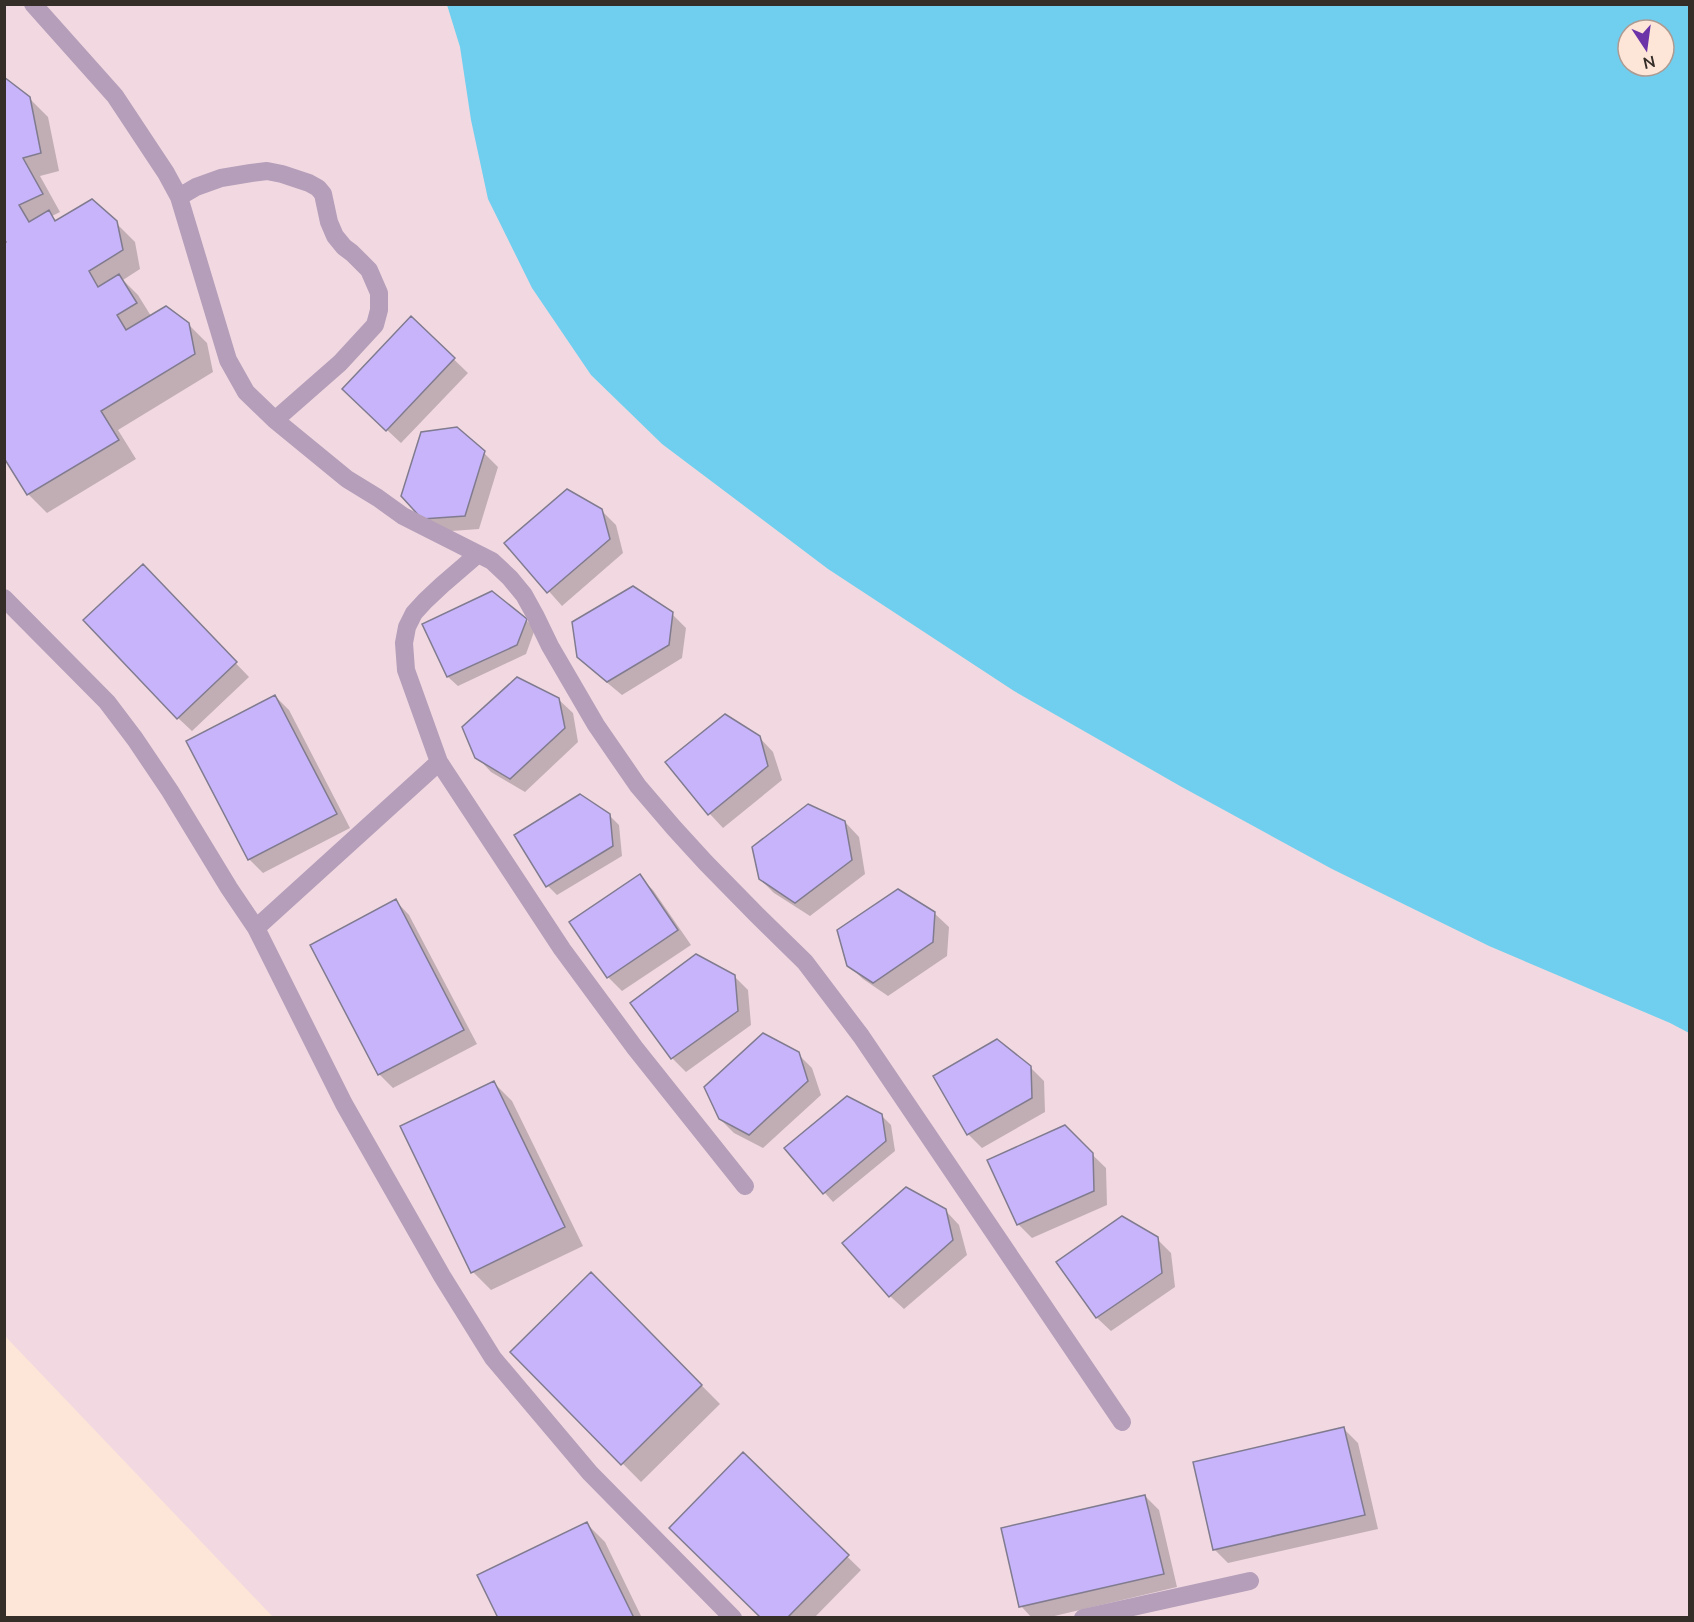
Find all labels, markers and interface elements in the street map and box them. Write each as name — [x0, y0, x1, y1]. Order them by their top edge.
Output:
north arrow — [1616, 18, 1676, 78]
text: N — [1641, 50, 1657, 74]

